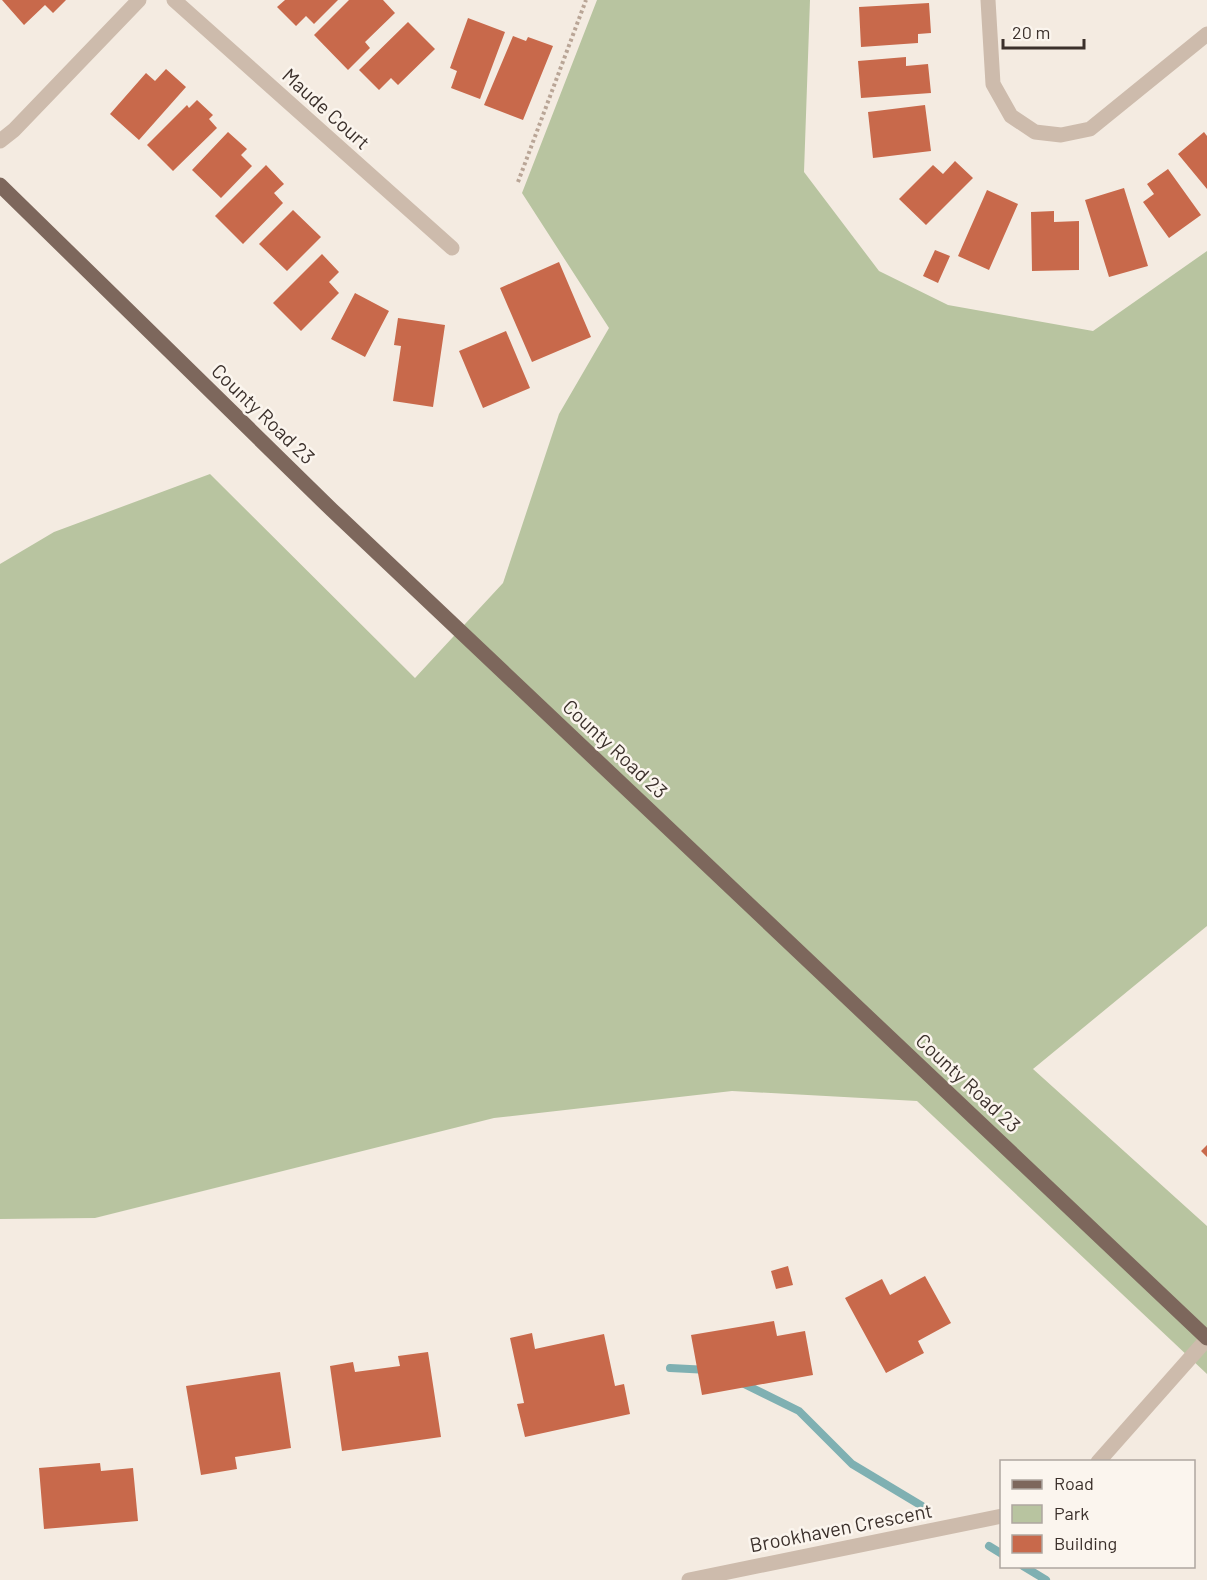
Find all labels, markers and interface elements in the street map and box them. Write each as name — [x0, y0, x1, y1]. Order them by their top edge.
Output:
scale bar — [1003, 12, 1084, 50]
text: 20 m — [1012, 21, 1050, 43]
street label: Maude Court — [278, 63, 375, 154]
street label: County Road 23 — [207, 358, 320, 469]
street label: County Road 23 — [558, 694, 673, 803]
street label: County Road 23 — [911, 1028, 1026, 1137]
legend — [1000, 1460, 1195, 1568]
text: Road — [1054, 1472, 1094, 1494]
street label: Brookhaven Crescent — [747, 1498, 934, 1556]
text: Park — [1054, 1502, 1089, 1524]
text: Building — [1054, 1532, 1117, 1554]

